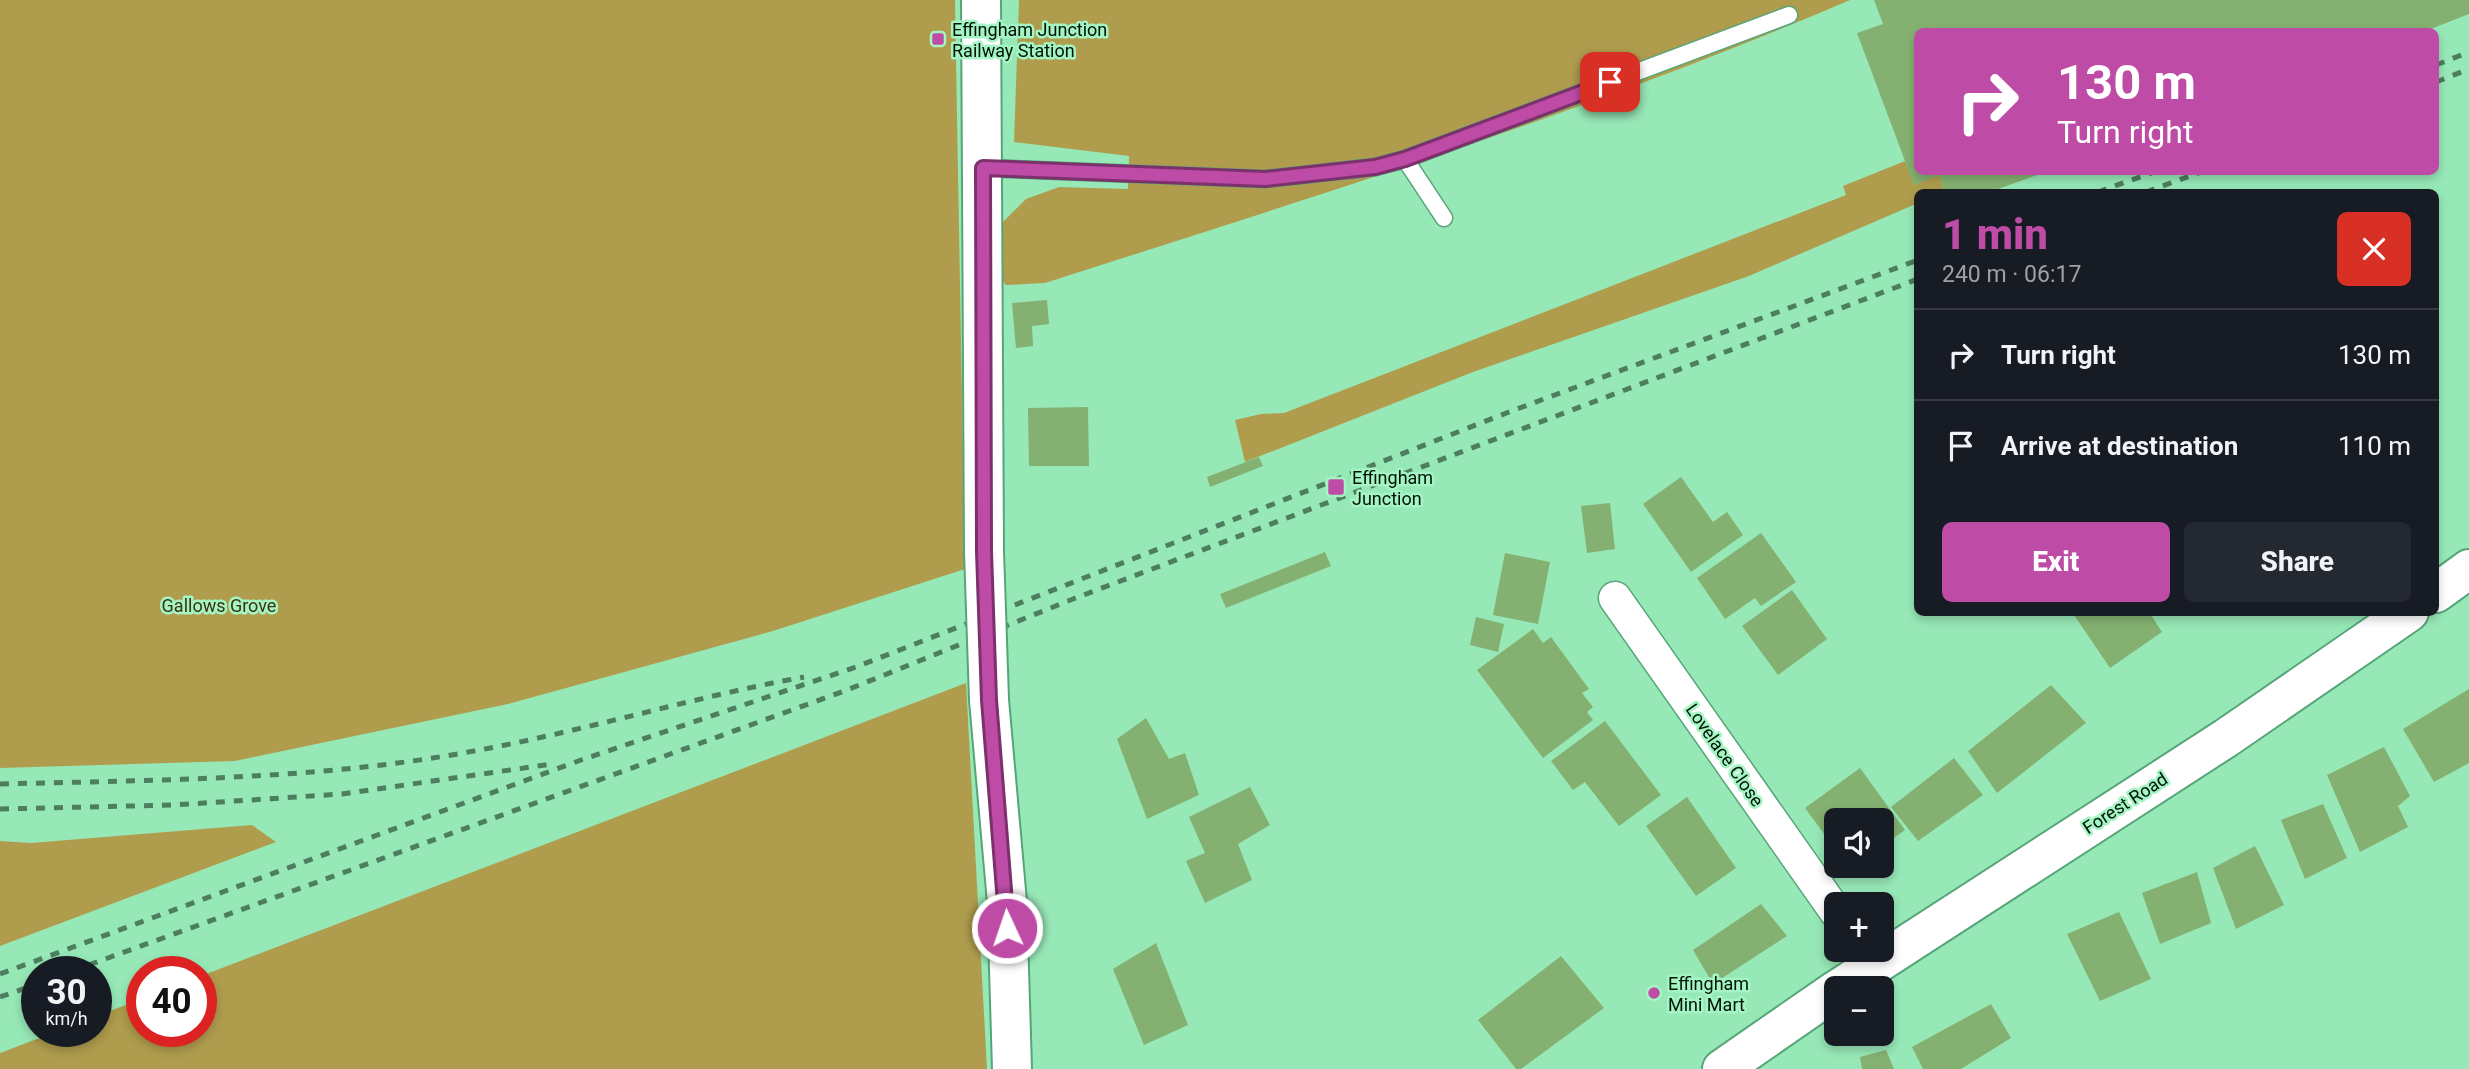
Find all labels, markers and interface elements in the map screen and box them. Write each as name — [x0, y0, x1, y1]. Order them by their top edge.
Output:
place label: Effingham Junction Railway Station — [952, 19, 1107, 61]
marker: Effingham Junction Railway Station — [930, 31, 946, 47]
pin — [1580, 52, 1640, 112]
text: 130 m — [2057, 54, 2196, 111]
icon: right — [1942, 56, 2033, 147]
icon: arrive — [1591, 63, 1629, 101]
text: Turn right — [2057, 113, 2193, 151]
text: 1 min — [1942, 210, 2048, 259]
button: close — [2337, 212, 2411, 286]
text: 240 m · 06:17 — [1942, 261, 2081, 288]
icon: right — [1942, 336, 1980, 374]
text: Turn right — [2001, 340, 2116, 370]
text: 130 m — [2338, 340, 2411, 370]
icon: arrive — [1942, 427, 1980, 465]
text: Arrive at destination — [2001, 431, 2238, 461]
text: 110 m — [2338, 431, 2411, 461]
place label: Effingham Junction — [1352, 467, 1433, 509]
marker: Effingham Junction — [1326, 477, 1346, 497]
button: Exit — [1942, 522, 2170, 602]
button: Share — [2184, 522, 2411, 602]
park label: Gallows Grove — [162, 595, 276, 616]
street label: Lovelace Close — [1682, 700, 1768, 810]
street label: Forest Road — [2079, 768, 2171, 838]
map controls — [1824, 808, 1894, 1046]
button: sound — [1824, 808, 1894, 878]
position arrow — [970, 891, 1044, 965]
button: + — [1824, 892, 1894, 962]
speed limit sign: 40 — [126, 956, 217, 1047]
text: 30 — [46, 972, 87, 1013]
place label: Effingham Mini Mart — [1668, 973, 1749, 1015]
button: − — [1824, 976, 1894, 1046]
marker: Effingham Mini Mart — [1646, 985, 1662, 1001]
text: km/h — [45, 1008, 88, 1029]

